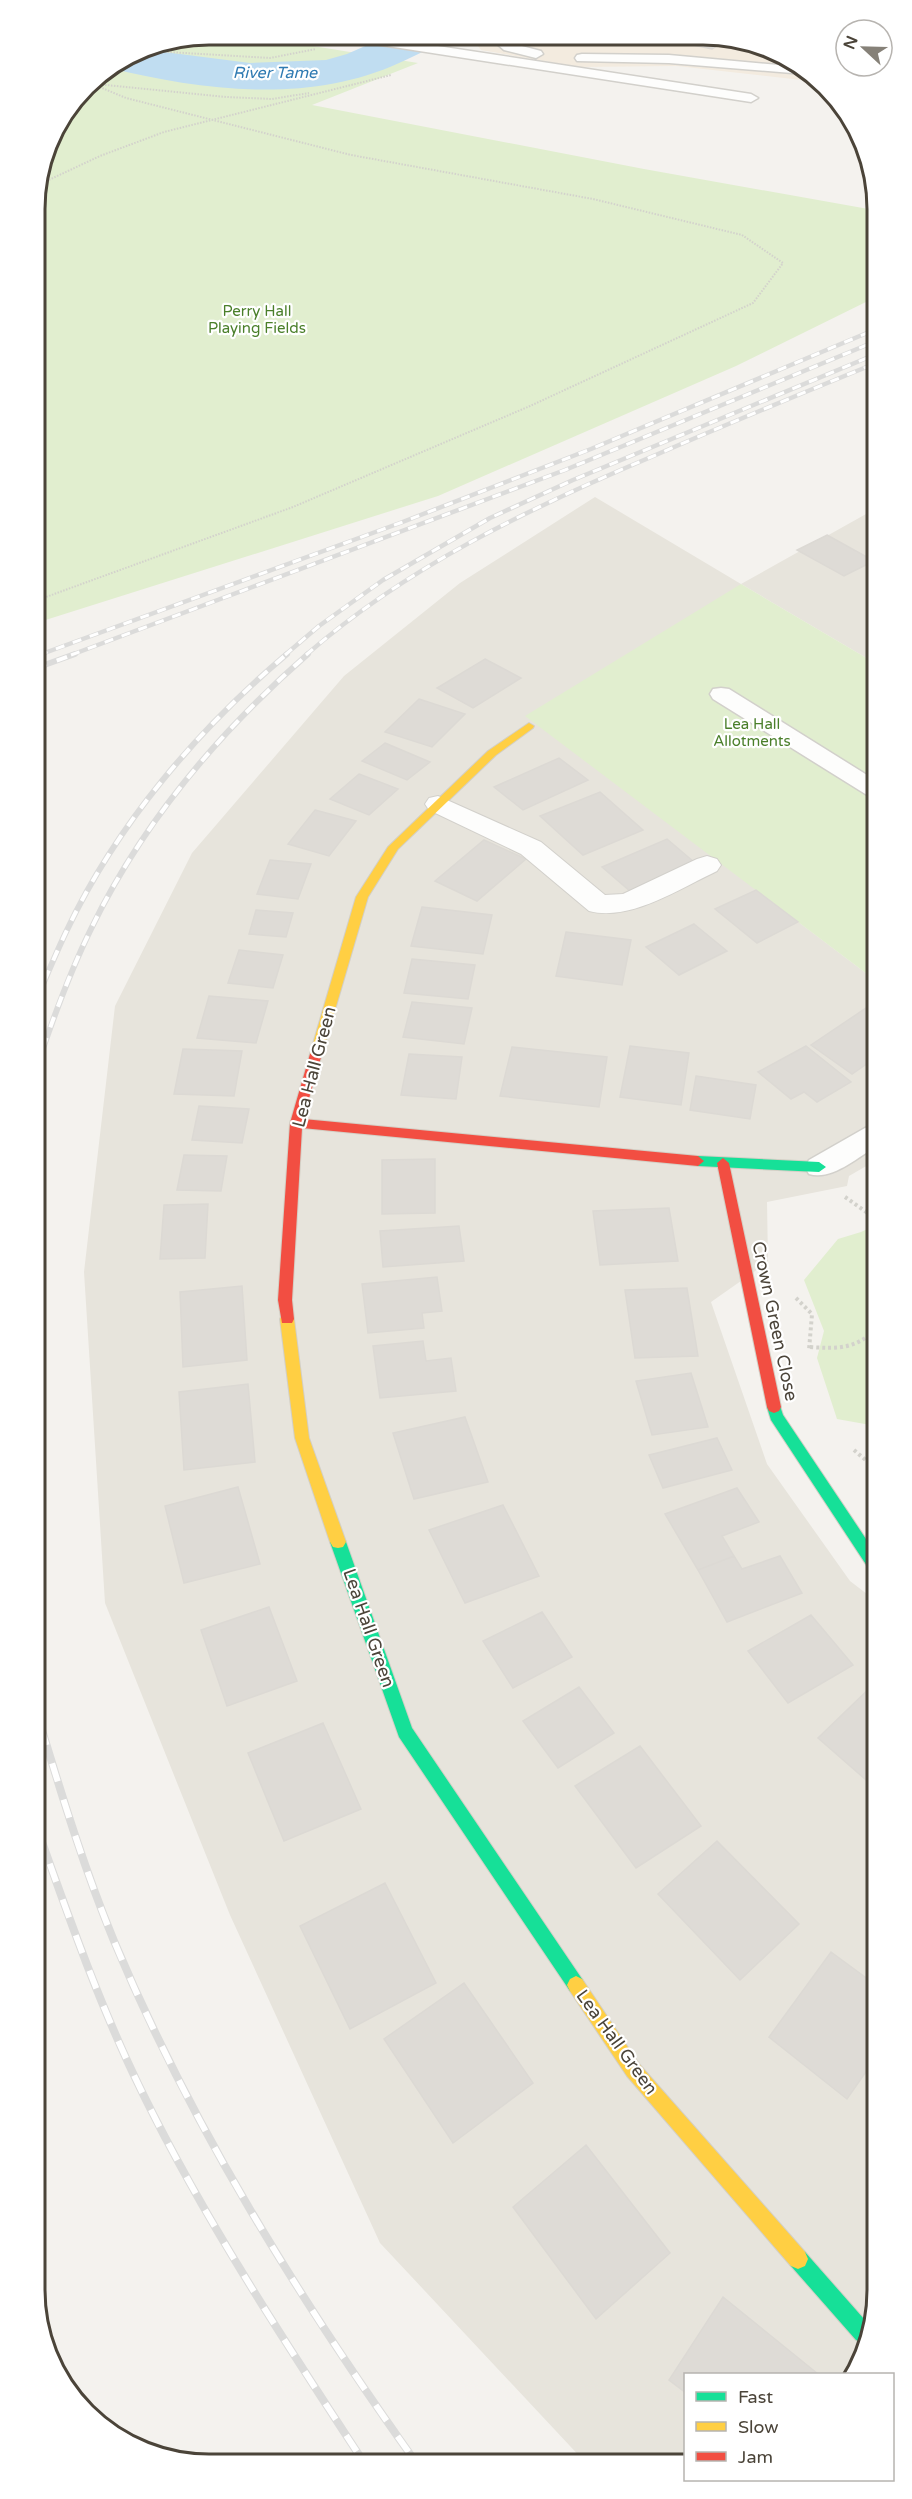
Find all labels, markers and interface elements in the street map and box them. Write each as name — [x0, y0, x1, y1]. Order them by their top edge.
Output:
north arrow — [834, 18, 894, 78]
text: N — [839, 33, 863, 52]
water label: River Tame — [233, 63, 318, 83]
park label: Perry Hall Playing Fields — [208, 302, 306, 337]
park label: Lea Hall Allotments — [713, 715, 791, 750]
street label: Lea Hall Green — [287, 1004, 341, 1130]
street label: Crown Green Close — [747, 1239, 803, 1403]
street label: Lea Hall Green — [338, 1566, 400, 1690]
street label: Lea Hall Green — [572, 1985, 662, 2099]
legend — [684, 2373, 894, 2481]
text: Fast — [738, 2386, 773, 2408]
text: Slow — [738, 2416, 779, 2438]
text: Jam — [738, 2446, 773, 2468]

